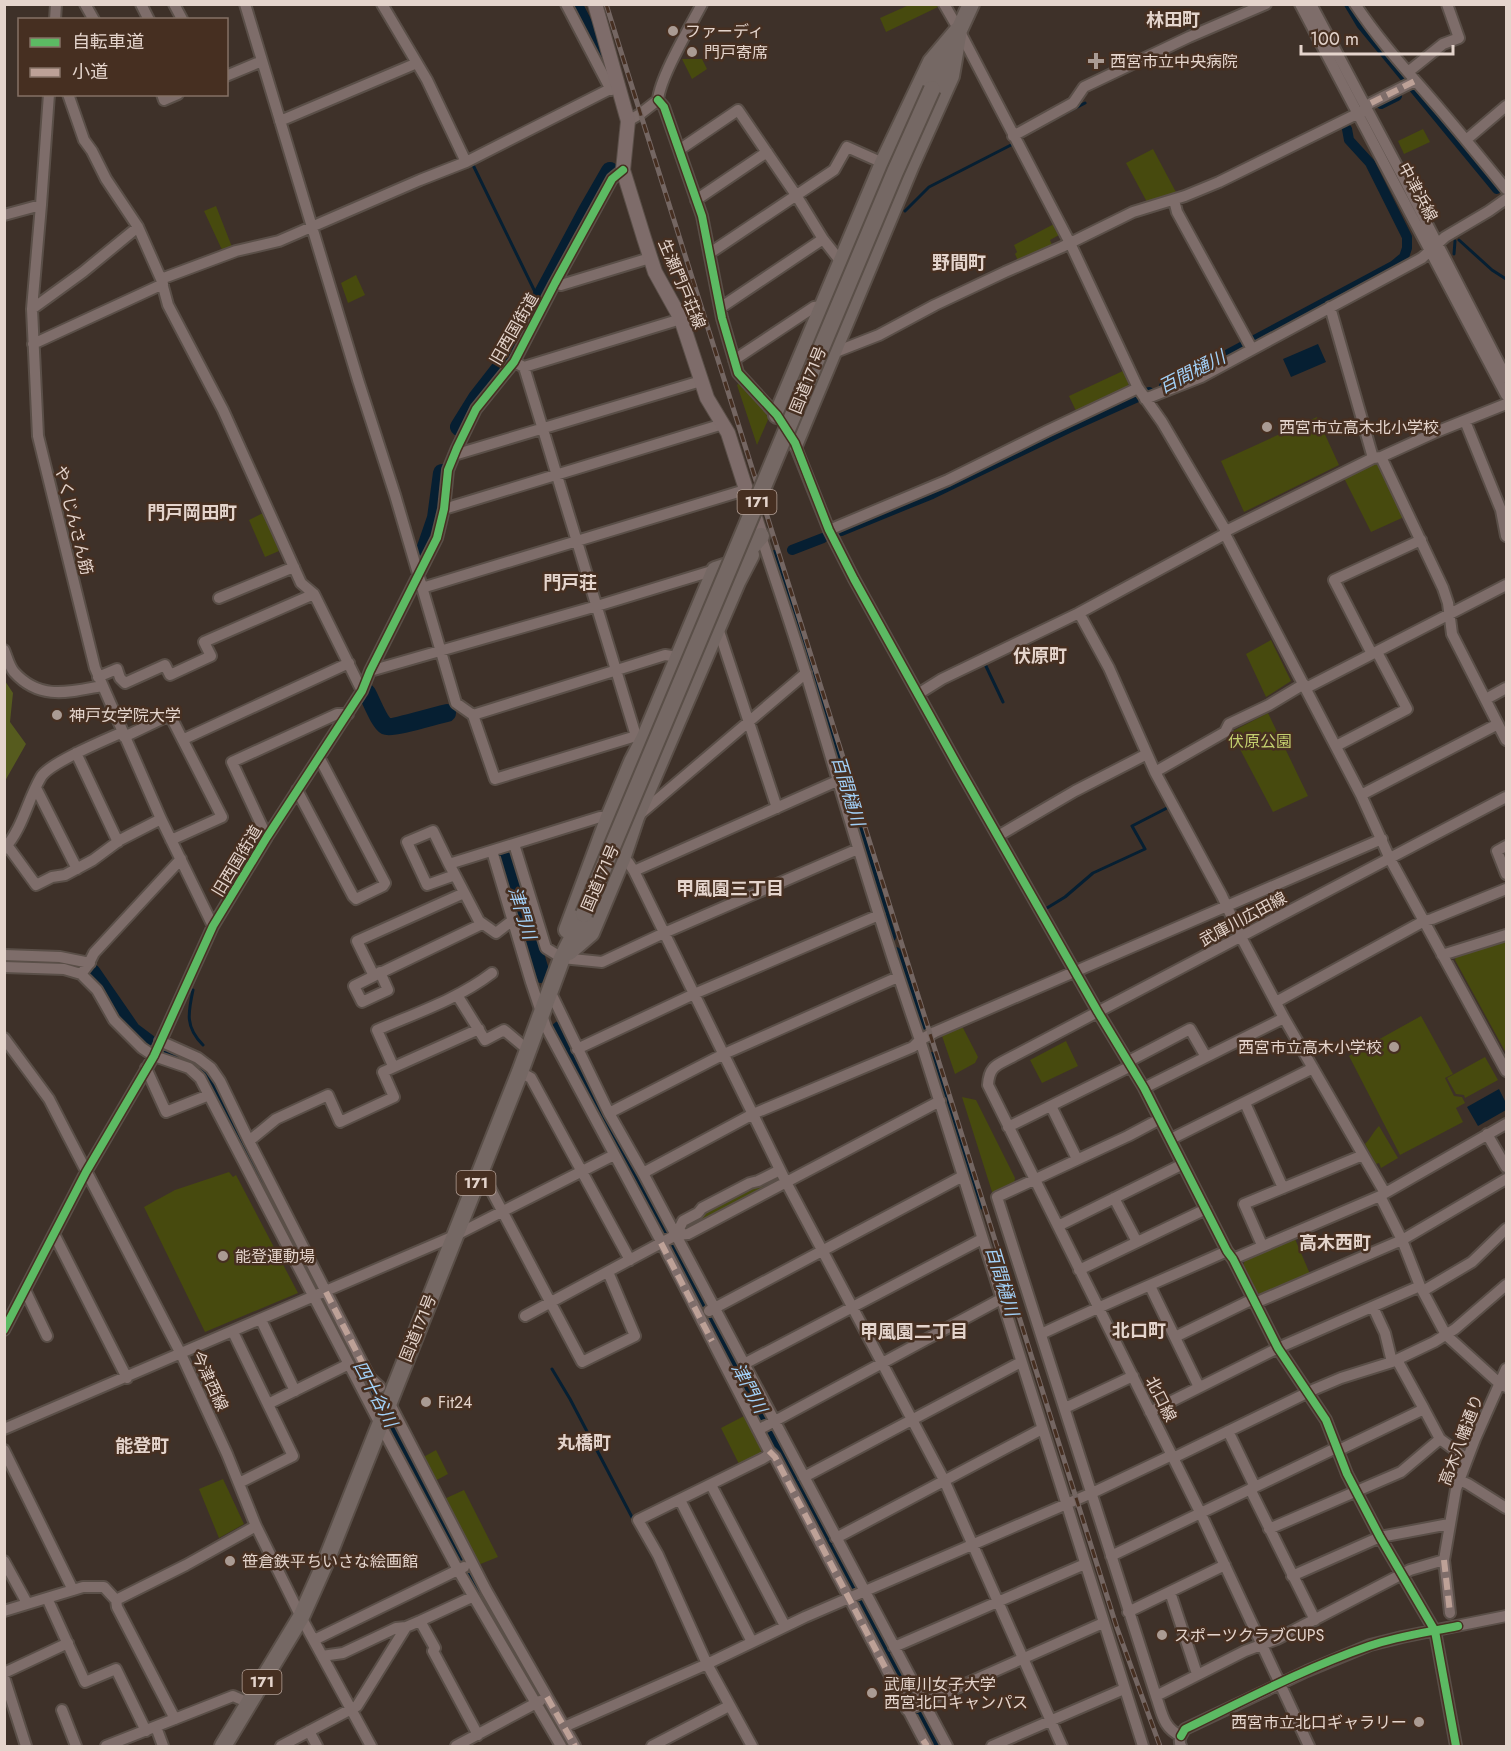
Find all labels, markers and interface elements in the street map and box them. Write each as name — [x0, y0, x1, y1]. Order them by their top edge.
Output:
district label: 林田町 — [1146, 7, 1200, 33]
legend — [18, 18, 228, 96]
scale bar — [1301, 18, 1452, 56]
place label: ファーディ — [685, 20, 764, 43]
marker: ファーディ — [666, 24, 680, 38]
text: 100 m — [1310, 26, 1359, 52]
text: 自転車道 — [72, 29, 144, 55]
place label: 門戸寄席 — [704, 41, 768, 64]
marker: 門戸寄席 — [685, 45, 699, 59]
place label: 西宮市立中央病院 — [1110, 50, 1238, 73]
marker: 西宮市立中央病院 — [1087, 52, 1105, 70]
text: 小道 — [72, 59, 108, 85]
street label: 中津浜線 — [1393, 158, 1443, 226]
street label: 生瀬門戸荘線 — [653, 235, 711, 333]
district label: 野間町 — [932, 250, 986, 276]
street label: 旧西国街道 — [484, 289, 544, 369]
street label: 国道171号 — [784, 343, 832, 417]
water label: 百間樋川 — [1154, 343, 1232, 400]
place label: 西宮市立高木北小学校 — [1279, 416, 1439, 439]
marker: 西宮市立高木北小学校 — [1260, 420, 1274, 434]
street label: やくじんさん筋 — [49, 463, 99, 577]
road number: 171 — [738, 490, 777, 514]
district label: 門戸岡田町 — [147, 500, 237, 526]
district label: 門戸荘 — [543, 570, 597, 596]
district label: 伏原町 — [1013, 643, 1067, 669]
place label: 神戸女学院大学 — [69, 704, 181, 727]
marker: 神戸女学院大学 — [50, 708, 64, 722]
park label: 伏原公園 — [1228, 730, 1292, 753]
water label: 百間樋川 — [825, 753, 872, 831]
street label: 旧西国街道 — [207, 821, 267, 901]
street label: 国道171号 — [576, 841, 624, 915]
district label: 甲風園三丁目 — [676, 876, 784, 902]
water label: 津門川 — [502, 883, 543, 945]
street label: 武庫川広田線 — [1195, 886, 1291, 952]
place label: 西宮市立高木小学校 — [1238, 1036, 1382, 1059]
marker: 西宮市立高木小学校 — [1387, 1040, 1401, 1054]
road number: 171 — [456, 1171, 496, 1195]
district label: 高木西町 — [1299, 1230, 1371, 1256]
water label: 百間樋川 — [979, 1243, 1026, 1321]
place label: 能登運動場 — [235, 1245, 315, 1268]
marker: 能登運動場 — [216, 1249, 230, 1263]
street label: 国道171号 — [394, 1291, 442, 1365]
district label: 北口町 — [1112, 1318, 1166, 1344]
district label: 甲風園二丁目 — [860, 1319, 968, 1345]
street label: 今津西線 — [186, 1347, 234, 1415]
water label: 四十谷川 — [347, 1356, 404, 1434]
water label: 津門川 — [725, 1358, 774, 1420]
street label: 北口線 — [1140, 1372, 1182, 1426]
place label: Fit24 — [438, 1391, 472, 1414]
street label: 高木八幡通り — [1433, 1391, 1489, 1489]
marker: Fit24 — [419, 1395, 433, 1409]
district label: 丸橋町 — [557, 1430, 611, 1456]
district label: 能登町 — [115, 1433, 169, 1459]
place label: 笹倉鉄平ちいさな絵画館 — [242, 1550, 418, 1573]
marker: 笹倉鉄平ちいさな絵画館 — [223, 1554, 237, 1568]
place label: スポーツクラブCUPS — [1174, 1624, 1324, 1647]
marker: スポーツクラブCUPS — [1155, 1628, 1169, 1642]
road number: 171 — [242, 1670, 282, 1694]
place label: 武庫川女子大学 西宮北口キャンパス — [884, 1673, 1028, 1714]
marker: 武庫川女子大学 西宮北口キャンパス — [865, 1686, 879, 1700]
place label: 西宮市立北口ギャラリー — [1231, 1711, 1407, 1734]
marker: 西宮市立北口ギャラリー — [1412, 1715, 1426, 1729]

